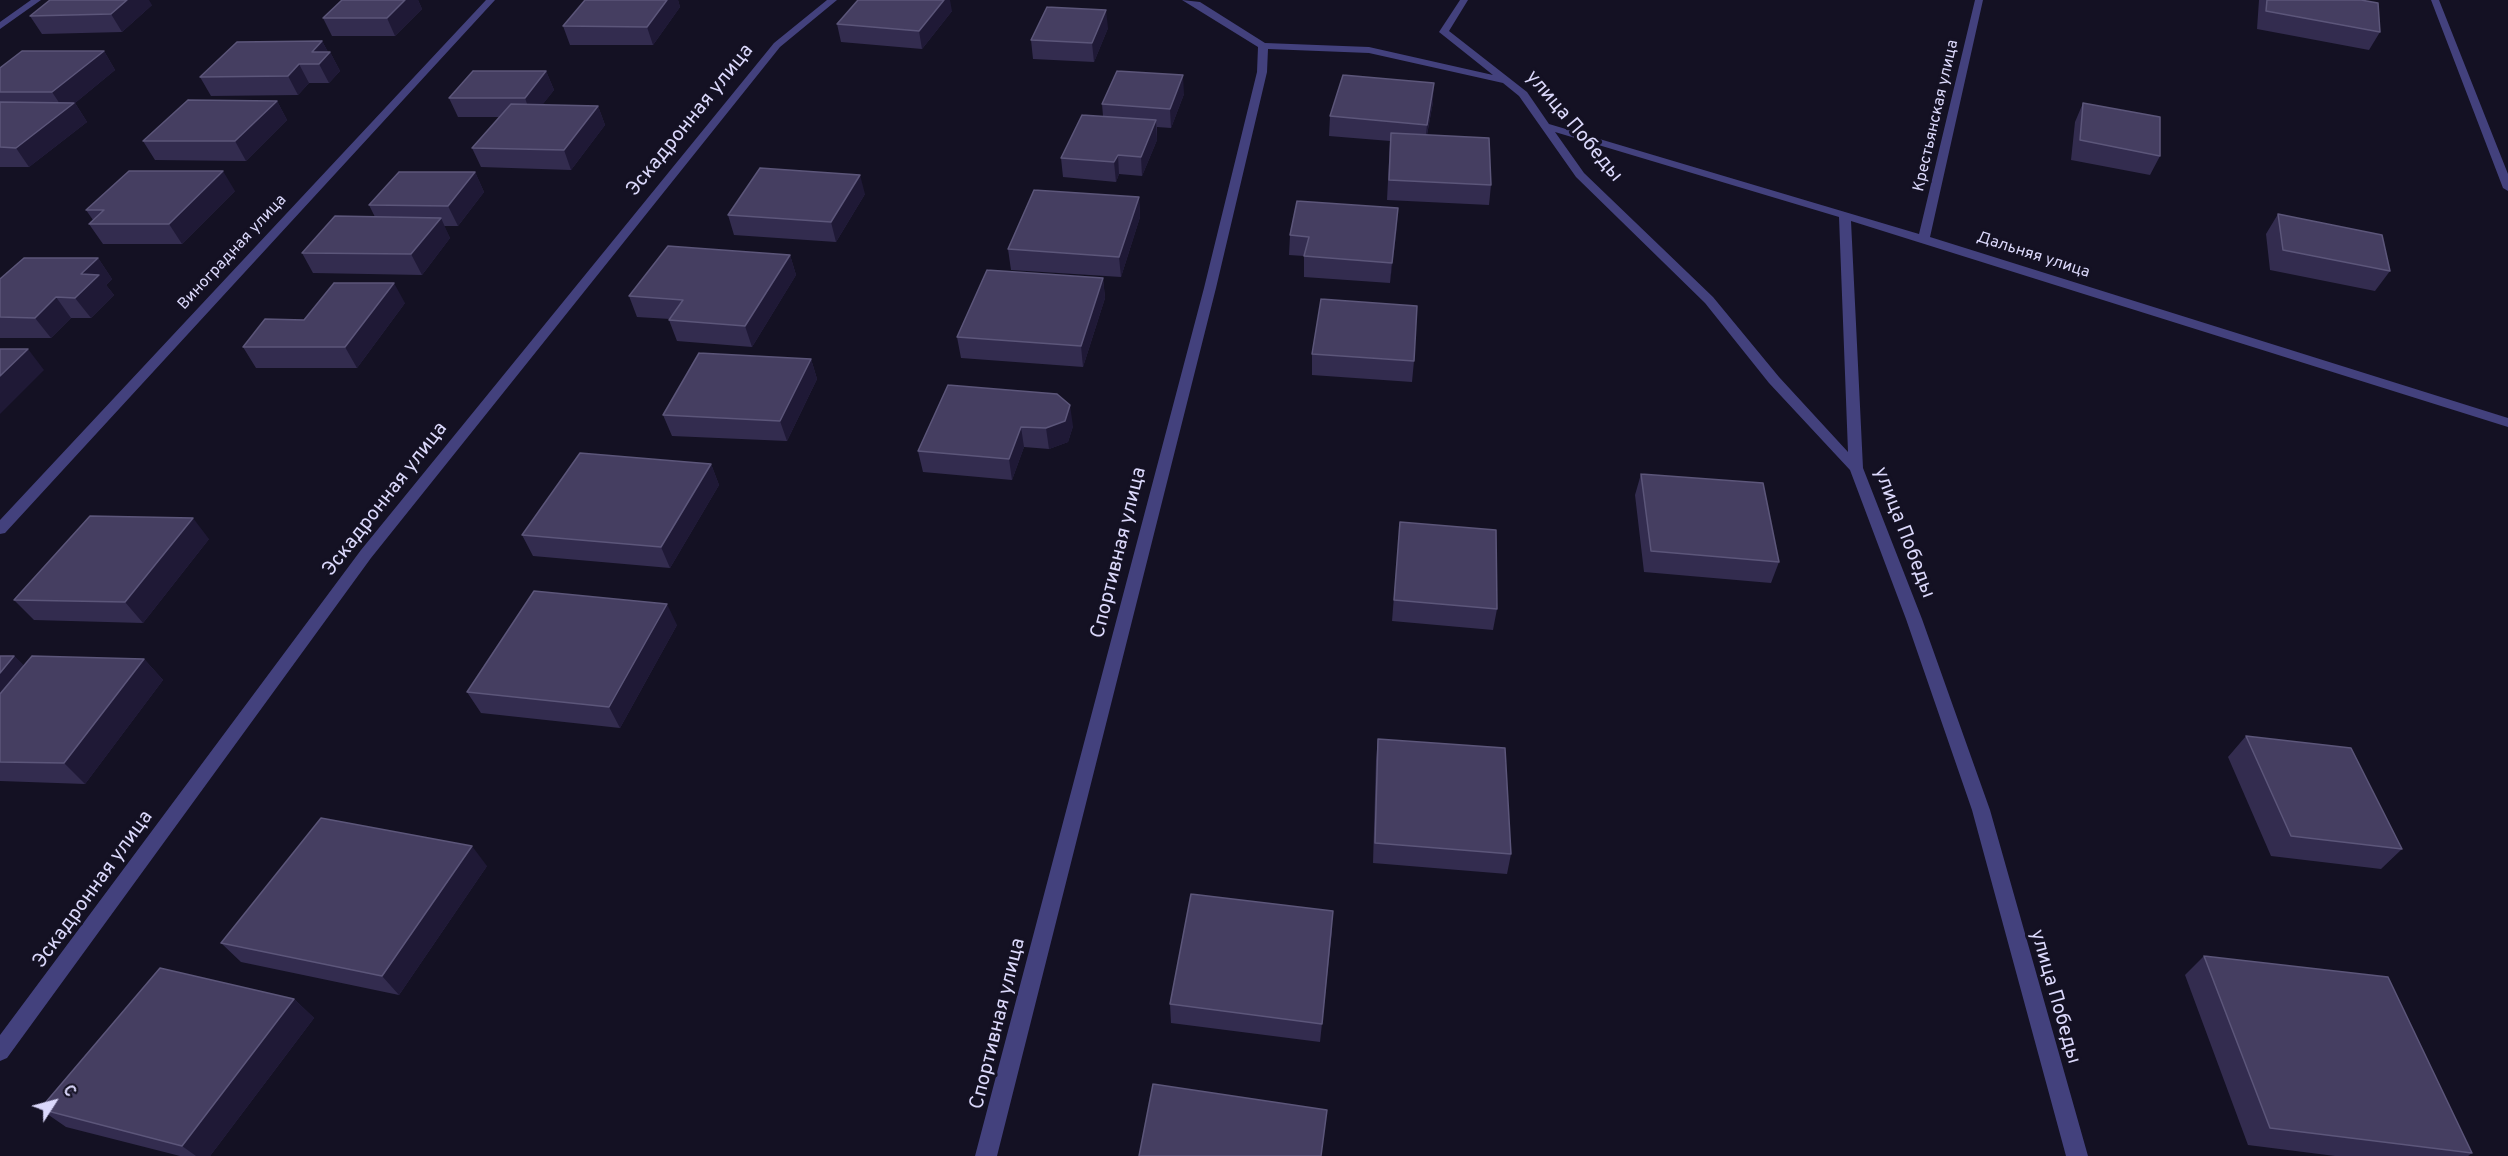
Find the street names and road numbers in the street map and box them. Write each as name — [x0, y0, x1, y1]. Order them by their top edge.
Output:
street label: Крестьянская улица — [1910, 38, 1964, 194]
street label: Эскадронная улица — [622, 40, 760, 202]
street label: улица Победы — [1519, 66, 1627, 188]
street label: Виноградная улица — [175, 191, 291, 315]
street label: Дальняя улица — [1974, 229, 2092, 283]
street label: Эскадронная улица — [318, 418, 454, 582]
street label: улица Победы — [1867, 464, 1939, 602]
street label: Спортивная улица — [1087, 465, 1153, 641]
street label: Эскадронная улица — [29, 807, 159, 973]
street label: улица Победы — [2023, 927, 2085, 1067]
street label: Спортивная улица — [966, 936, 1032, 1112]

